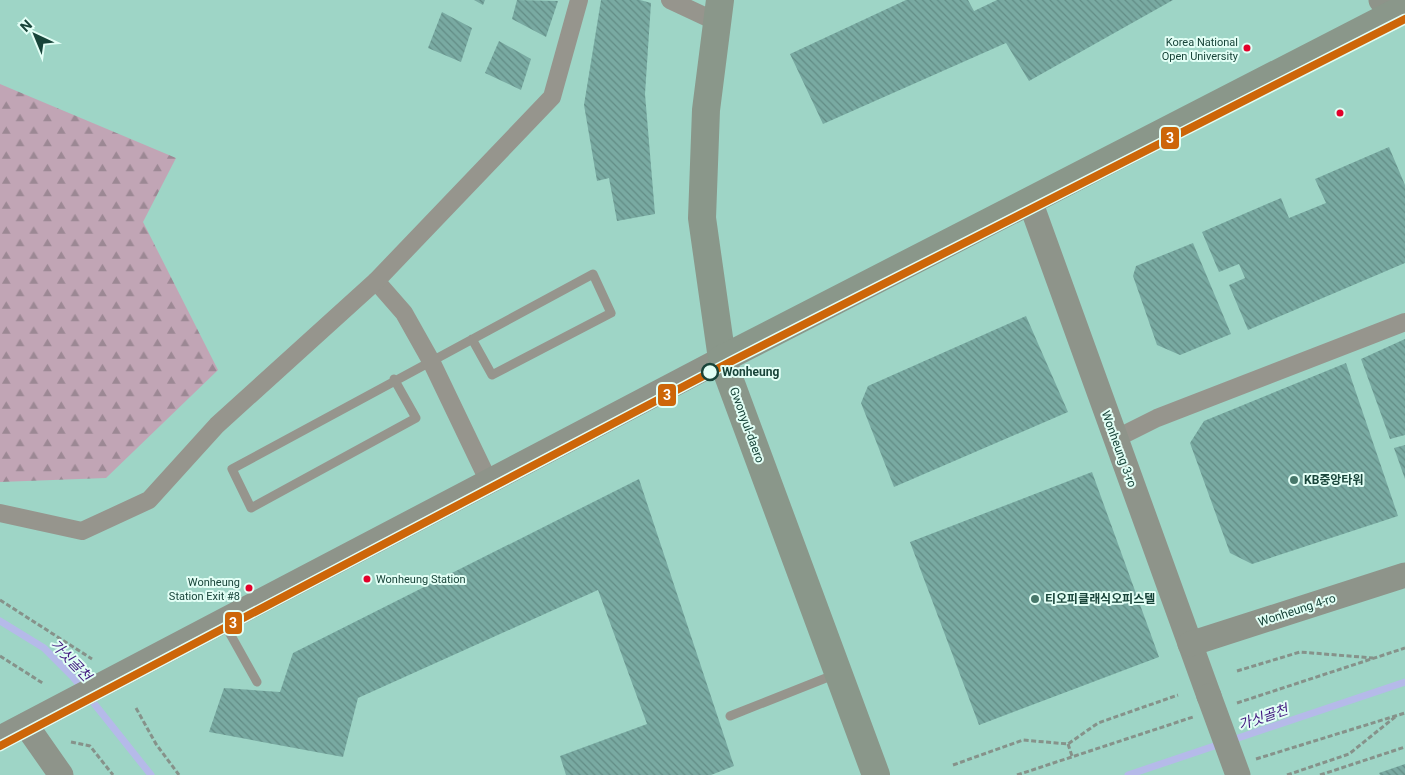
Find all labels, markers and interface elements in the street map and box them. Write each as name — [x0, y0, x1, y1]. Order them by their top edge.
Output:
north arrow — [10, 10, 60, 60]
text: N — [17, 16, 35, 35]
place label: Korea National Open University — [1162, 36, 1239, 63]
marker: Korea National Open University — [1242, 43, 1252, 53]
unlabelled marker — [1335, 108, 1345, 118]
line badge: 3 — [1160, 126, 1180, 150]
text: 3 — [1166, 130, 1174, 146]
marker: Wonheung — [701, 363, 719, 381]
place label: Wonheung — [722, 365, 779, 379]
line badge: 3 — [657, 383, 677, 407]
street label: Gwonyul-daero — [727, 385, 767, 465]
text: 3 — [663, 387, 671, 403]
street label: Wonheung 3-ro — [1099, 409, 1139, 489]
place label: KB중앙타워 — [1304, 473, 1363, 487]
marker: KB중앙타워 — [1288, 474, 1300, 486]
place label: Wonheung Station — [376, 573, 466, 586]
marker: Wonheung Station — [362, 574, 372, 584]
place label: Wonheung Station Exit #8 — [169, 576, 240, 603]
marker: Wonheung Station Exit #8 — [244, 583, 254, 593]
street label: Wonheung 4-ro — [1256, 591, 1338, 629]
place label: 티오피클래식오피스텔 — [1045, 592, 1155, 606]
marker: 티오피클래식오피스텔 — [1029, 593, 1041, 605]
line badge: 3 — [224, 611, 243, 635]
text: 3 — [229, 615, 237, 631]
water label: 가싯골천 — [47, 636, 95, 685]
water label: 가싯골천 — [1236, 701, 1291, 733]

